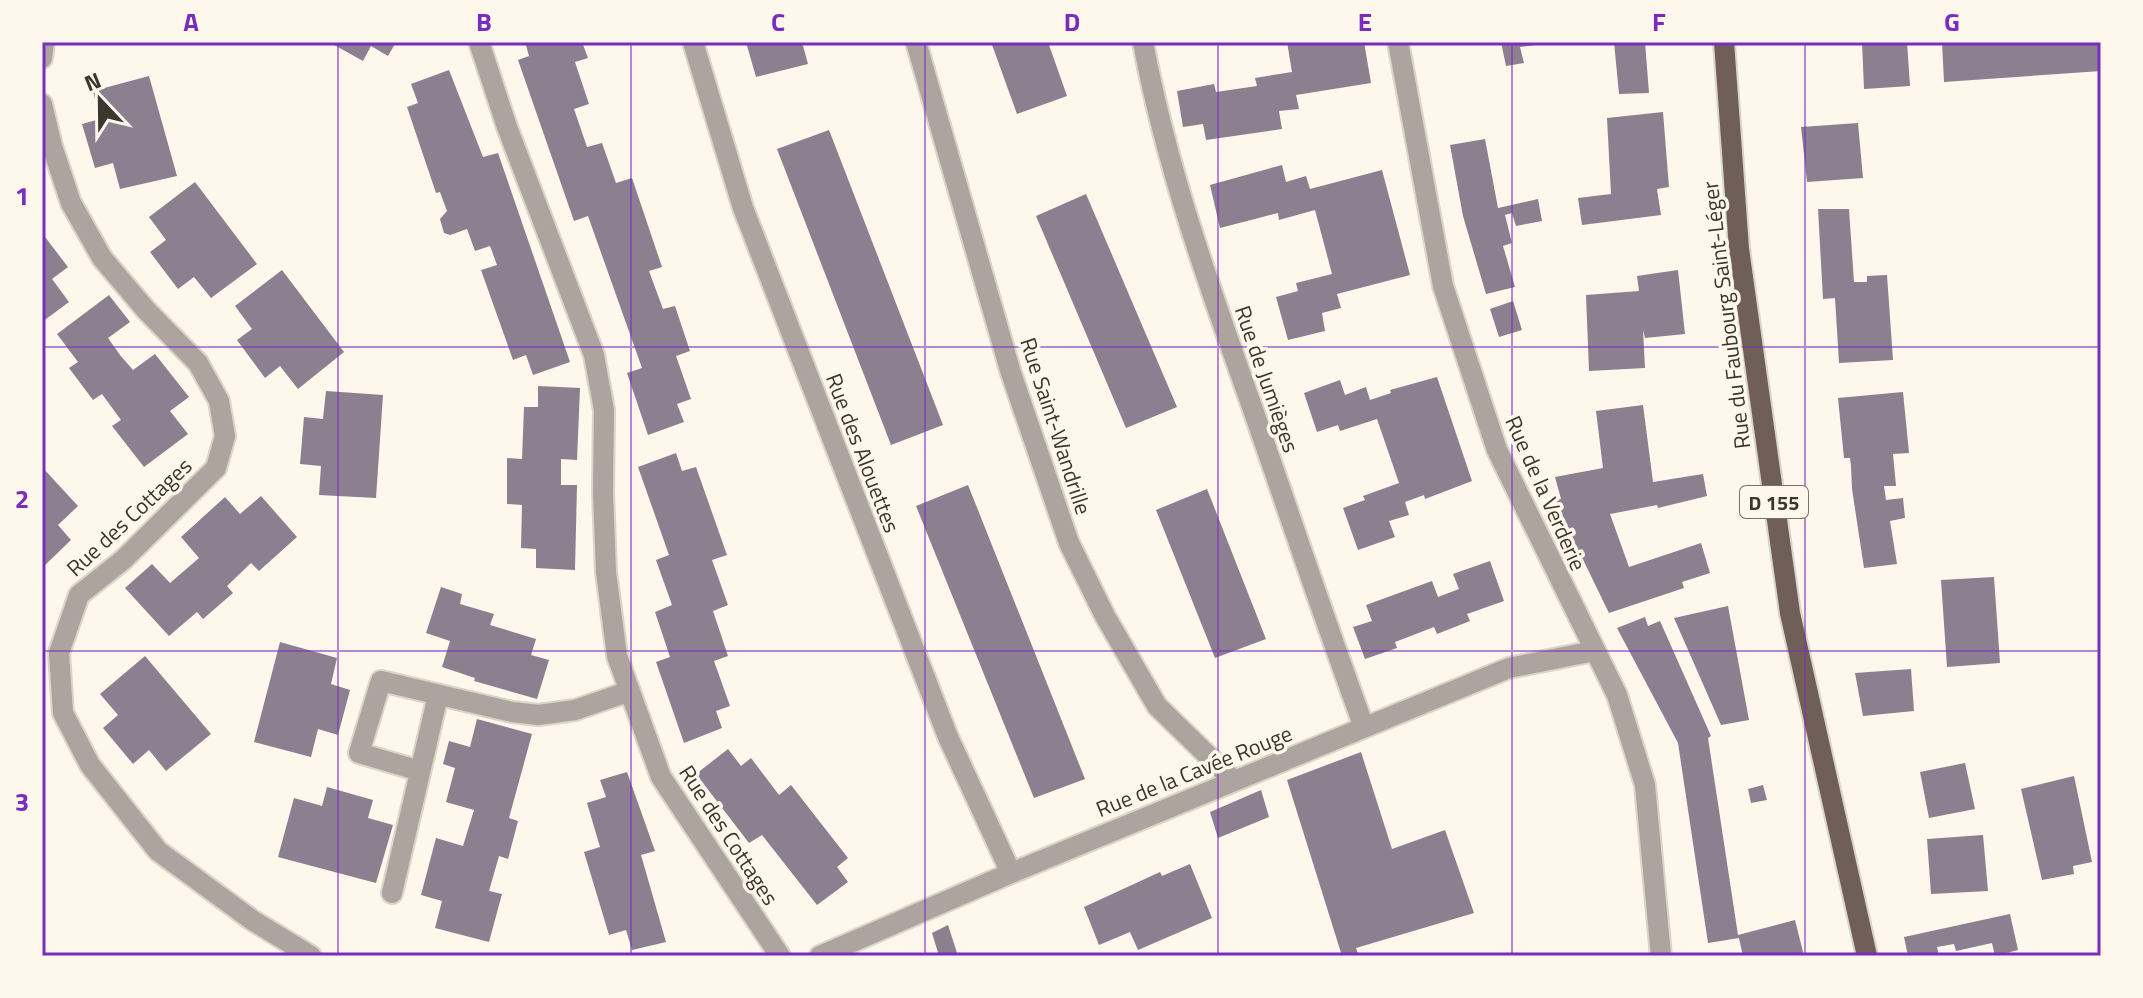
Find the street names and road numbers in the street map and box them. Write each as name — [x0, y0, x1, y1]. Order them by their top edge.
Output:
street label: Rue du Faubourg Saint-Léger — [1693, 179, 1759, 451]
street label: Rue de Jumièges — [1226, 301, 1308, 457]
street label: Rue Saint-Wandrille — [1011, 333, 1101, 519]
street label: Rue des Alouettes — [817, 368, 909, 538]
street label: Rue de la Verderie — [1497, 410, 1595, 576]
street label: Rue des Cottages — [58, 450, 200, 584]
road number: D 155 — [1740, 486, 1808, 518]
street label: Rue de la Cavée Rouge — [1091, 716, 1297, 826]
street label: Rue des Cottages — [671, 758, 787, 912]

